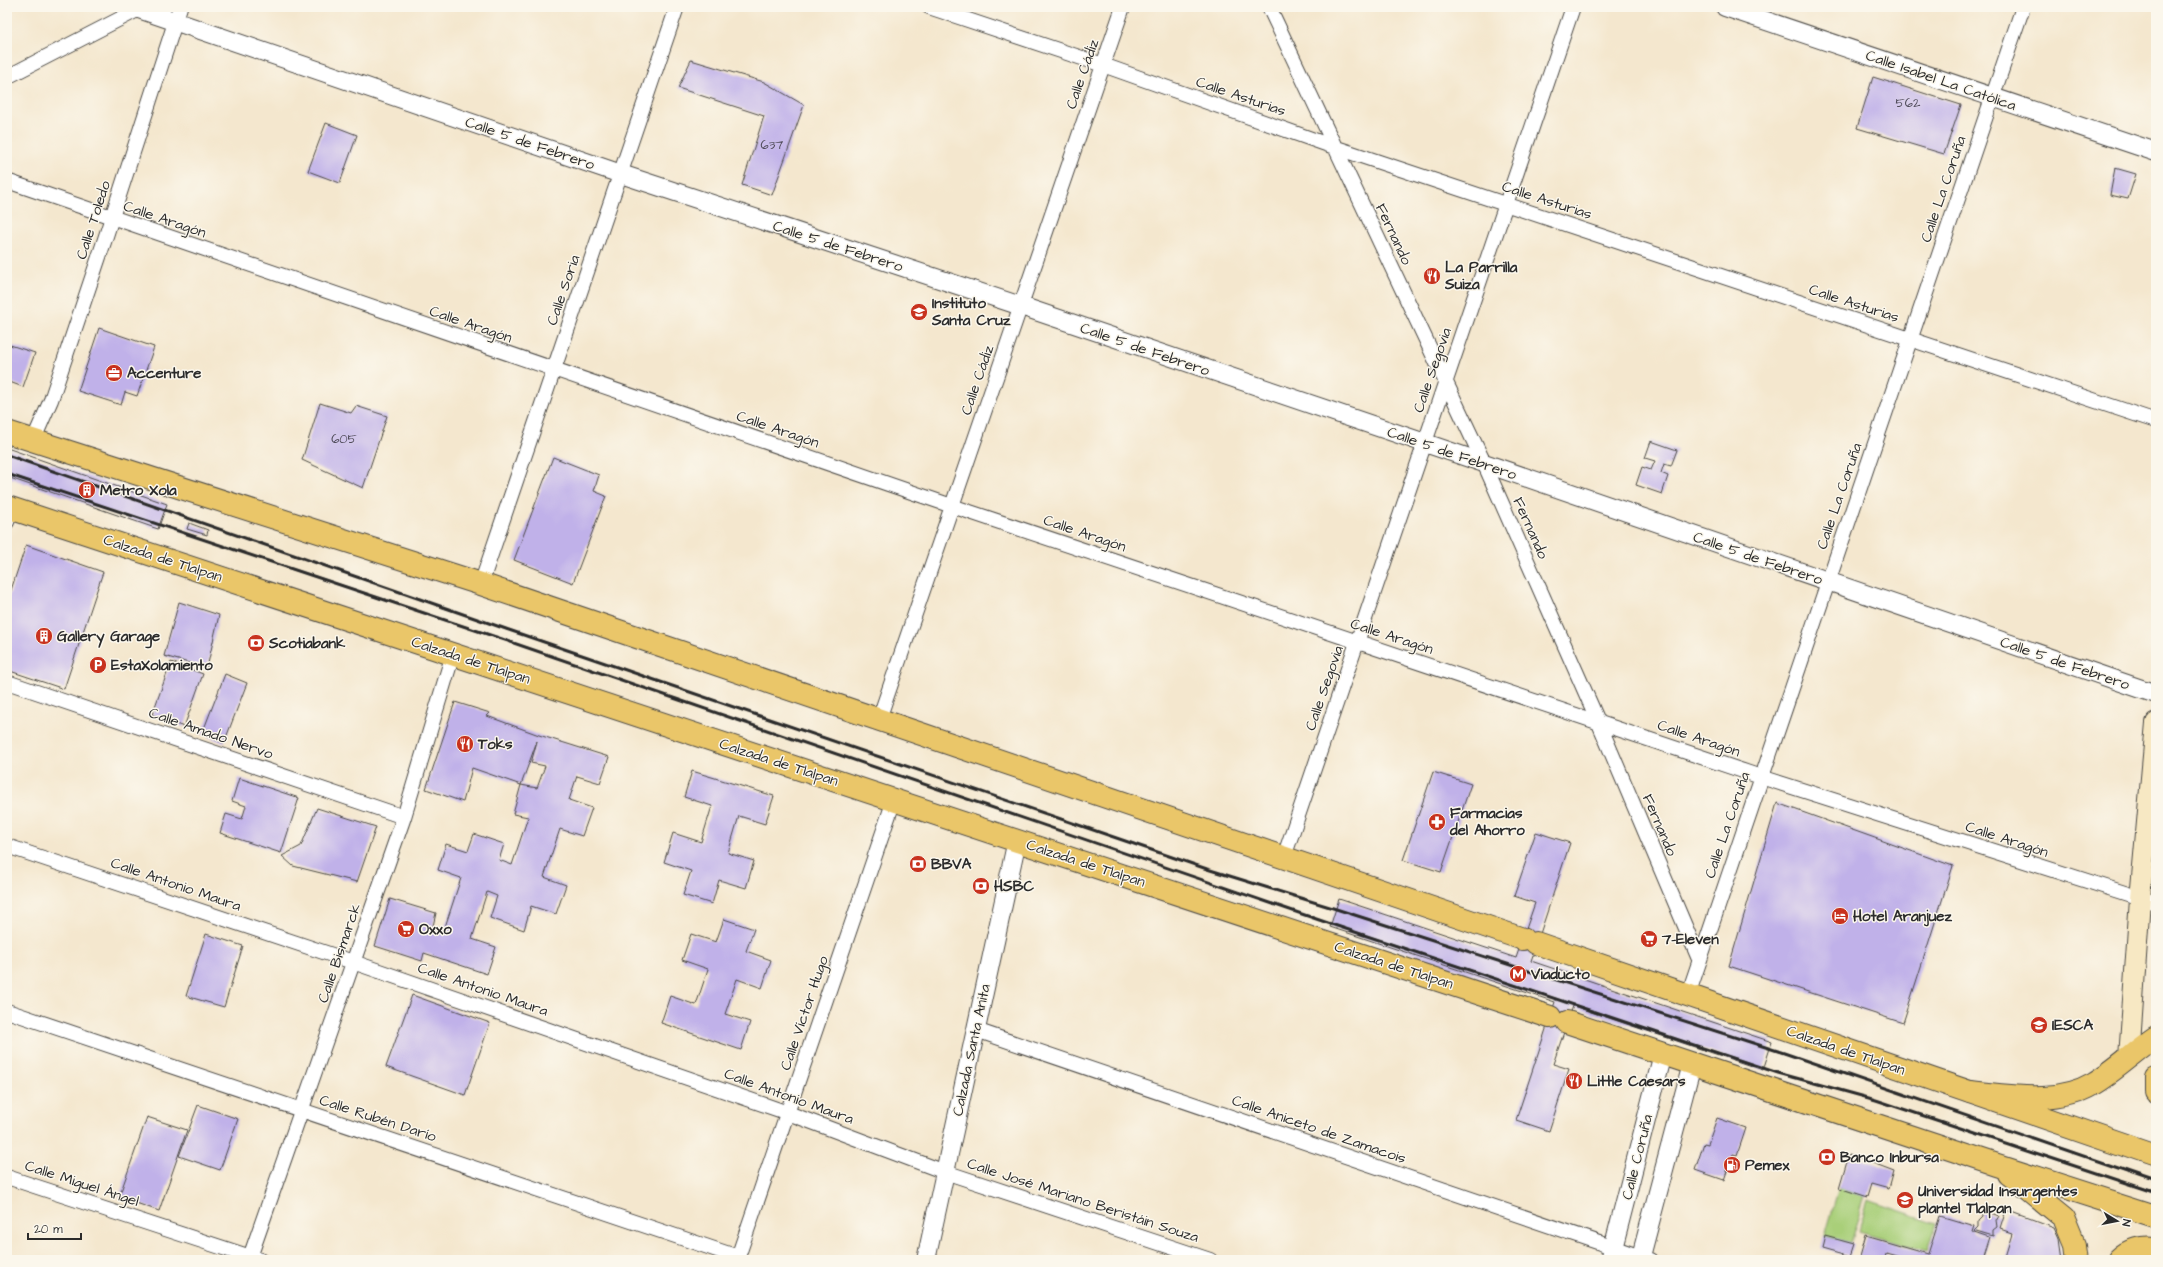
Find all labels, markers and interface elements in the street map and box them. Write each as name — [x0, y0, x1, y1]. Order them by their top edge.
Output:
street label: Calle Cádiz — [1061, 36, 1104, 112]
street label: Calle Isabel La Católica — [1863, 45, 2019, 116]
street label: Calle Asturias — [1193, 71, 1289, 122]
house number: 562 — [1896, 94, 1921, 112]
street label: Calle 5 de Febrero — [462, 111, 598, 176]
street label: Calle La Coruña — [1915, 133, 1972, 245]
house number: 637 — [761, 136, 783, 154]
street label: Calle Asturias — [1499, 176, 1595, 225]
street label: Calle Toledo — [71, 178, 116, 262]
street label: Calle Aragón — [120, 195, 210, 245]
street label: Fernando — [1370, 200, 1417, 269]
street label: Calle 5 de Febrero — [770, 216, 906, 278]
street label: Calle Soria — [542, 252, 585, 328]
place label: La Parrilla Suiza — [1444, 257, 1518, 295]
restaurant icon: La Parrilla Suiza — [1422, 266, 1442, 286]
street label: Calle Asturias — [1806, 279, 1902, 328]
place label: Instituto Santa Cruz — [931, 293, 1011, 331]
street label: Calle Aragón — [426, 300, 516, 350]
school or university icon: Instituto Santa Cruz — [909, 302, 929, 322]
street label: Calle 5 de Febrero — [1077, 317, 1213, 382]
street label: Calle Segovia — [1408, 324, 1458, 416]
street label: Calle Cádiz — [956, 342, 999, 418]
office icon: Accenture — [104, 363, 124, 383]
place label: Accenture — [127, 363, 201, 384]
street label: Calle Aragón — [733, 405, 823, 455]
street label: Calle 5 de Febrero — [1384, 421, 1520, 486]
house number: 605 — [331, 430, 357, 448]
street label: Calle La Coruña — [1811, 440, 1868, 552]
building icon: Metro Xola — [77, 480, 97, 500]
place label: Metro Xola — [100, 480, 177, 501]
street label: Fernando — [1508, 494, 1554, 563]
street label: Calle Aragón — [1040, 509, 1130, 559]
street label: Calle 5 de Febrero — [1690, 526, 1826, 591]
street label: Calzada de Tlalpan — [101, 529, 226, 588]
street label: Calle Aragón — [1347, 613, 1437, 661]
building icon: Gallery Garage — [34, 626, 54, 646]
place label: Gallery Garage — [57, 626, 160, 649]
street label: Calzada de Tlalpan — [409, 631, 534, 690]
street label: Calle 5 de Febrero — [1997, 631, 2133, 696]
bank icon: Scotiabank — [246, 633, 266, 653]
place label: Scotiabank — [268, 633, 346, 654]
street label: Calle Segovia — [1300, 642, 1350, 734]
parking icon: EstaXolamiento — [88, 655, 108, 675]
place label: EstaXolamiento — [111, 655, 213, 676]
street label: Calle Amado Nervo — [146, 702, 276, 765]
street label: Calle Aragón — [1654, 714, 1744, 764]
street label: Calzada de Tlalpan — [717, 733, 842, 792]
restaurant icon: Toks — [455, 734, 475, 754]
place label: Toks — [477, 734, 513, 755]
street label: Calle La Coruña — [1699, 769, 1756, 881]
street label: Fernando — [1637, 791, 1682, 860]
place label: Farmacias del Ahorro — [1449, 803, 1525, 841]
pharmacy icon: Farmacias del Ahorro — [1427, 812, 1447, 832]
street label: Calle Aragón — [1962, 816, 2052, 864]
street label: Calzada de Tlalpan — [1024, 834, 1149, 893]
street label: Calle Antonio Maura — [108, 852, 244, 917]
bank icon: BBVA — [908, 854, 928, 874]
place label: BBVA — [931, 854, 972, 875]
bank icon: HSBC — [971, 876, 991, 896]
place label: HSBC — [994, 876, 1034, 897]
street label: Calle Bismarck — [313, 901, 366, 1006]
hotel icon: Hotel Aranjuez — [1830, 906, 1850, 926]
place label: Hotel Aranjuez — [1853, 906, 1952, 927]
supermarket icon: Oxxo — [396, 919, 416, 939]
place label: Oxxo — [419, 919, 452, 940]
supermarket icon: 7-Eleven — [1639, 929, 1659, 949]
place label: 7-Eleven — [1661, 929, 1719, 950]
street label: Calzada de Tlalpan — [1332, 936, 1457, 995]
street label: Calle Víctor Hugo — [775, 953, 835, 1074]
street label: Calle Antonio Maura — [415, 957, 551, 1022]
metro station icon: Viaducto — [1508, 964, 1528, 984]
place label: Viaducto — [1530, 964, 1590, 985]
street label: Calzada Santa Anita — [947, 982, 996, 1118]
school or university icon: IESCA — [2029, 1015, 2049, 1035]
place label: IESCA — [2052, 1015, 2093, 1036]
street label: Calzada de Tlalpan — [1784, 1020, 1908, 1081]
street label: Calle Antonio Maura — [721, 1063, 857, 1130]
restaurant icon: Little Caesars — [1564, 1071, 1584, 1091]
place label: Little Caesars — [1587, 1071, 1686, 1092]
street label: Calle Rubén Darío — [317, 1090, 440, 1147]
street label: Calle Aniceto de Zamacois — [1229, 1090, 1409, 1169]
street label: Calle Coruña — [1617, 1112, 1658, 1202]
bank icon: Banco Inbursa — [1817, 1147, 1837, 1167]
place label: Banco Inbursa — [1840, 1147, 1939, 1168]
street label: Calle José Mariano Beristáin Souza — [964, 1153, 1202, 1248]
street label: Calle Miguel Ángel — [22, 1155, 142, 1213]
fuel station icon: Pemex — [1722, 1155, 1742, 1175]
place label: Pemex — [1745, 1155, 1790, 1176]
place label: Universidad Insurgentes plantel Tlalpan — [1918, 1181, 2078, 1219]
school or university icon: Universidad Insurgentes plantel Tlalpan — [1895, 1190, 1915, 1210]
north arrow — [2097, 1201, 2137, 1241]
scale bar — [28, 1215, 81, 1241]
text: N — [2118, 1218, 2134, 1227]
text: 20 m — [34, 1221, 63, 1238]

